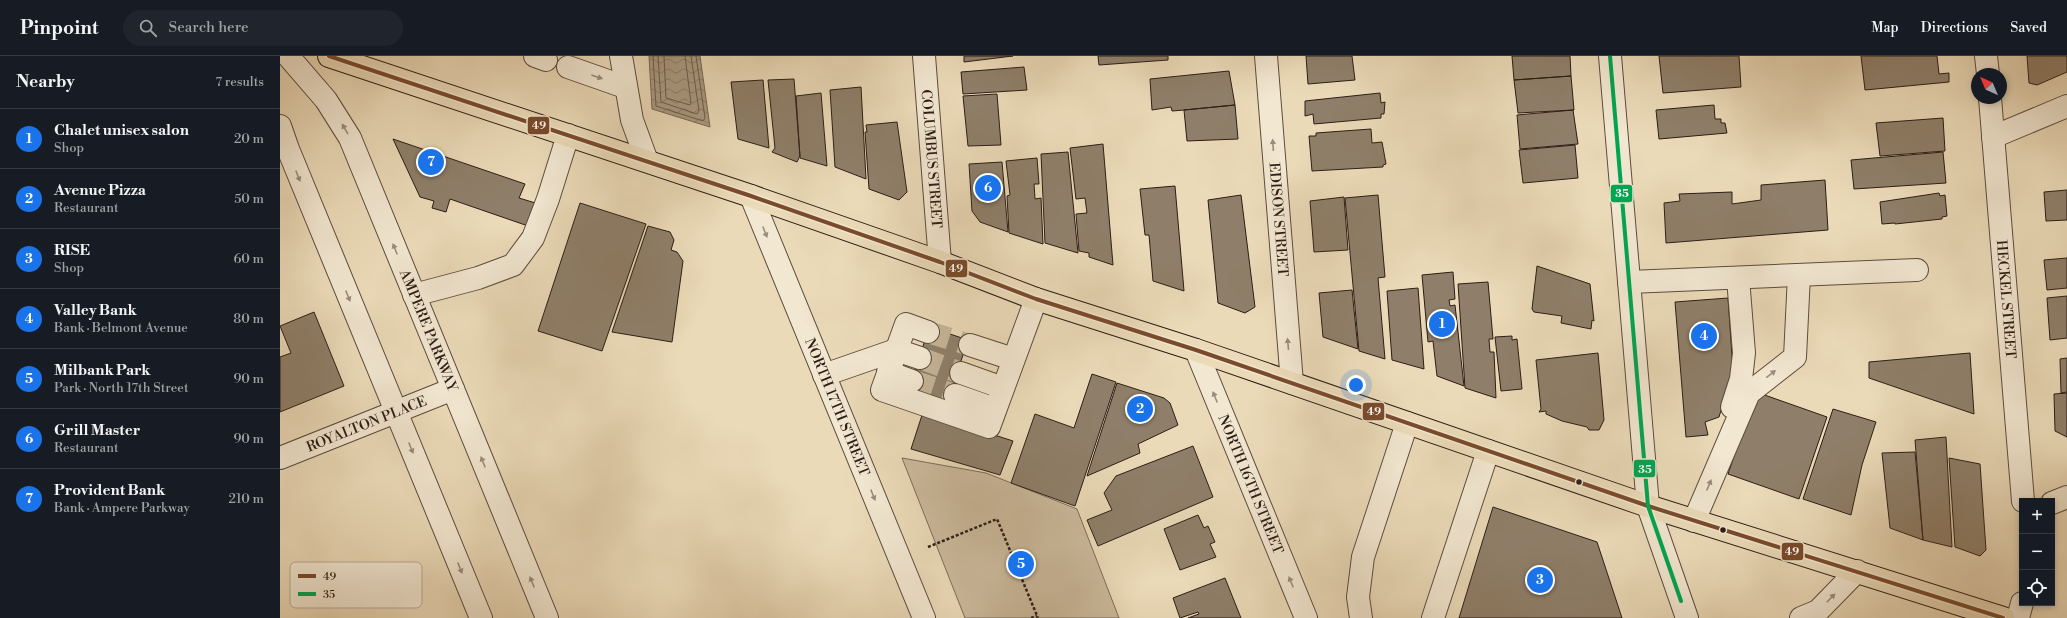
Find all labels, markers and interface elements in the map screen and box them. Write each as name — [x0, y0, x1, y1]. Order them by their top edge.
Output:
search box — [123, 10, 403, 46]
text: Pinpoint — [20, 16, 99, 40]
icon: search — [137, 17, 159, 39]
text: Search here — [169, 18, 249, 37]
text: Map — [1871, 19, 1899, 37]
text: Directions — [1921, 19, 1988, 37]
text: Saved — [2010, 19, 2047, 37]
north arrow — [1971, 68, 2007, 104]
text: Nearby — [16, 71, 75, 93]
text: 7 results — [215, 74, 264, 90]
one-way arrow — [591, 74, 603, 80]
street label: COLUMBUS STREET — [917, 89, 945, 229]
line badge: 49 — [527, 116, 550, 135]
text: 49 — [532, 119, 546, 133]
text: Chalet unisex salon — [54, 121, 189, 140]
one-way arrow — [341, 123, 348, 135]
text: 1 — [26, 131, 32, 147]
text: 20 m — [234, 131, 264, 147]
one-way arrow — [1270, 139, 1277, 151]
text: Shop — [54, 140, 84, 156]
pin: 7 — [418, 147, 444, 177]
street label: EDISON STREET — [1264, 162, 1292, 277]
one-way arrow — [296, 170, 302, 182]
pin: 6 — [975, 173, 1001, 203]
text: Avenue Pizza — [54, 181, 146, 200]
line badge: 35 — [1610, 184, 1633, 203]
text: 35 — [1615, 187, 1629, 201]
text: 2 — [25, 191, 33, 207]
text: 50 m — [234, 191, 264, 207]
text: Restaurant — [54, 200, 119, 216]
one-way arrow — [763, 226, 769, 238]
street label: HECKEL STREET — [1992, 239, 2019, 360]
text: RISE — [54, 241, 90, 260]
one-way arrow — [392, 243, 398, 255]
text: 3 — [25, 251, 33, 267]
text: 60 m — [233, 251, 264, 267]
line badge: 49 — [945, 259, 968, 278]
text: Shop — [54, 260, 84, 276]
text: 49 — [949, 262, 963, 276]
street label: AMPERE PARKWAY — [395, 266, 461, 395]
one-way arrow — [345, 290, 351, 301]
text: Valley Bank — [54, 301, 137, 320]
pin: 1 — [1429, 309, 1455, 339]
text: 4 — [25, 311, 33, 327]
text: 80 m — [233, 311, 264, 327]
text: Bank · Belmont Avenue — [54, 320, 188, 336]
pin: 4 — [1691, 321, 1717, 351]
street label: NORTH 17TH STREET — [800, 336, 873, 479]
one-way arrow — [1285, 338, 1292, 350]
text: Milbank Park — [54, 361, 151, 380]
one-way arrow — [1766, 369, 1777, 378]
text: 5 — [25, 371, 33, 387]
text: 90 m — [233, 371, 264, 387]
your location — [1346, 375, 1366, 395]
text: Park · North 17th Street — [54, 380, 189, 396]
one-way arrow — [1212, 390, 1218, 402]
street label: ROYALTON PLACE — [304, 392, 430, 457]
pin: 2 — [1127, 394, 1153, 424]
line badge: 49 — [1362, 402, 1385, 421]
text: 49 — [1367, 405, 1381, 419]
street label: NORTH 16TH STREET — [1213, 412, 1287, 557]
text: Grill Master — [54, 421, 140, 440]
text: 6 — [25, 431, 33, 447]
text: 90 m — [233, 431, 264, 447]
text: Restaurant — [54, 440, 119, 456]
one-way arrow — [408, 442, 414, 454]
one-way arrow — [480, 456, 486, 467]
line badge: 35 — [1633, 459, 1656, 478]
text: 35 — [1638, 463, 1652, 477]
unlabelled marker — [1574, 477, 1584, 487]
one-way arrow — [1706, 479, 1712, 490]
text: Provident Bank — [54, 481, 165, 500]
one-way arrow — [871, 489, 877, 501]
text: 7 — [25, 491, 33, 507]
text: 210 m — [229, 491, 264, 507]
map controls — [2019, 498, 2055, 606]
button: + — [2019, 498, 2055, 534]
text: Bank · Ampere Parkway — [54, 500, 190, 516]
unlabelled marker — [1718, 525, 1728, 535]
button: − — [2019, 534, 2055, 570]
line badge: 49 — [1781, 542, 1804, 561]
text: 49 — [1785, 545, 1799, 559]
pin: 5 — [1008, 549, 1034, 579]
legend — [290, 562, 422, 608]
one-way arrow — [457, 563, 463, 574]
pin: 3 — [1527, 565, 1553, 595]
text: 49 — [323, 570, 337, 584]
button: locate — [2019, 570, 2055, 606]
one-way arrow — [529, 575, 535, 587]
one-way arrow — [1288, 575, 1294, 587]
text: 35 — [323, 588, 335, 602]
one-way arrow — [1826, 593, 1836, 603]

